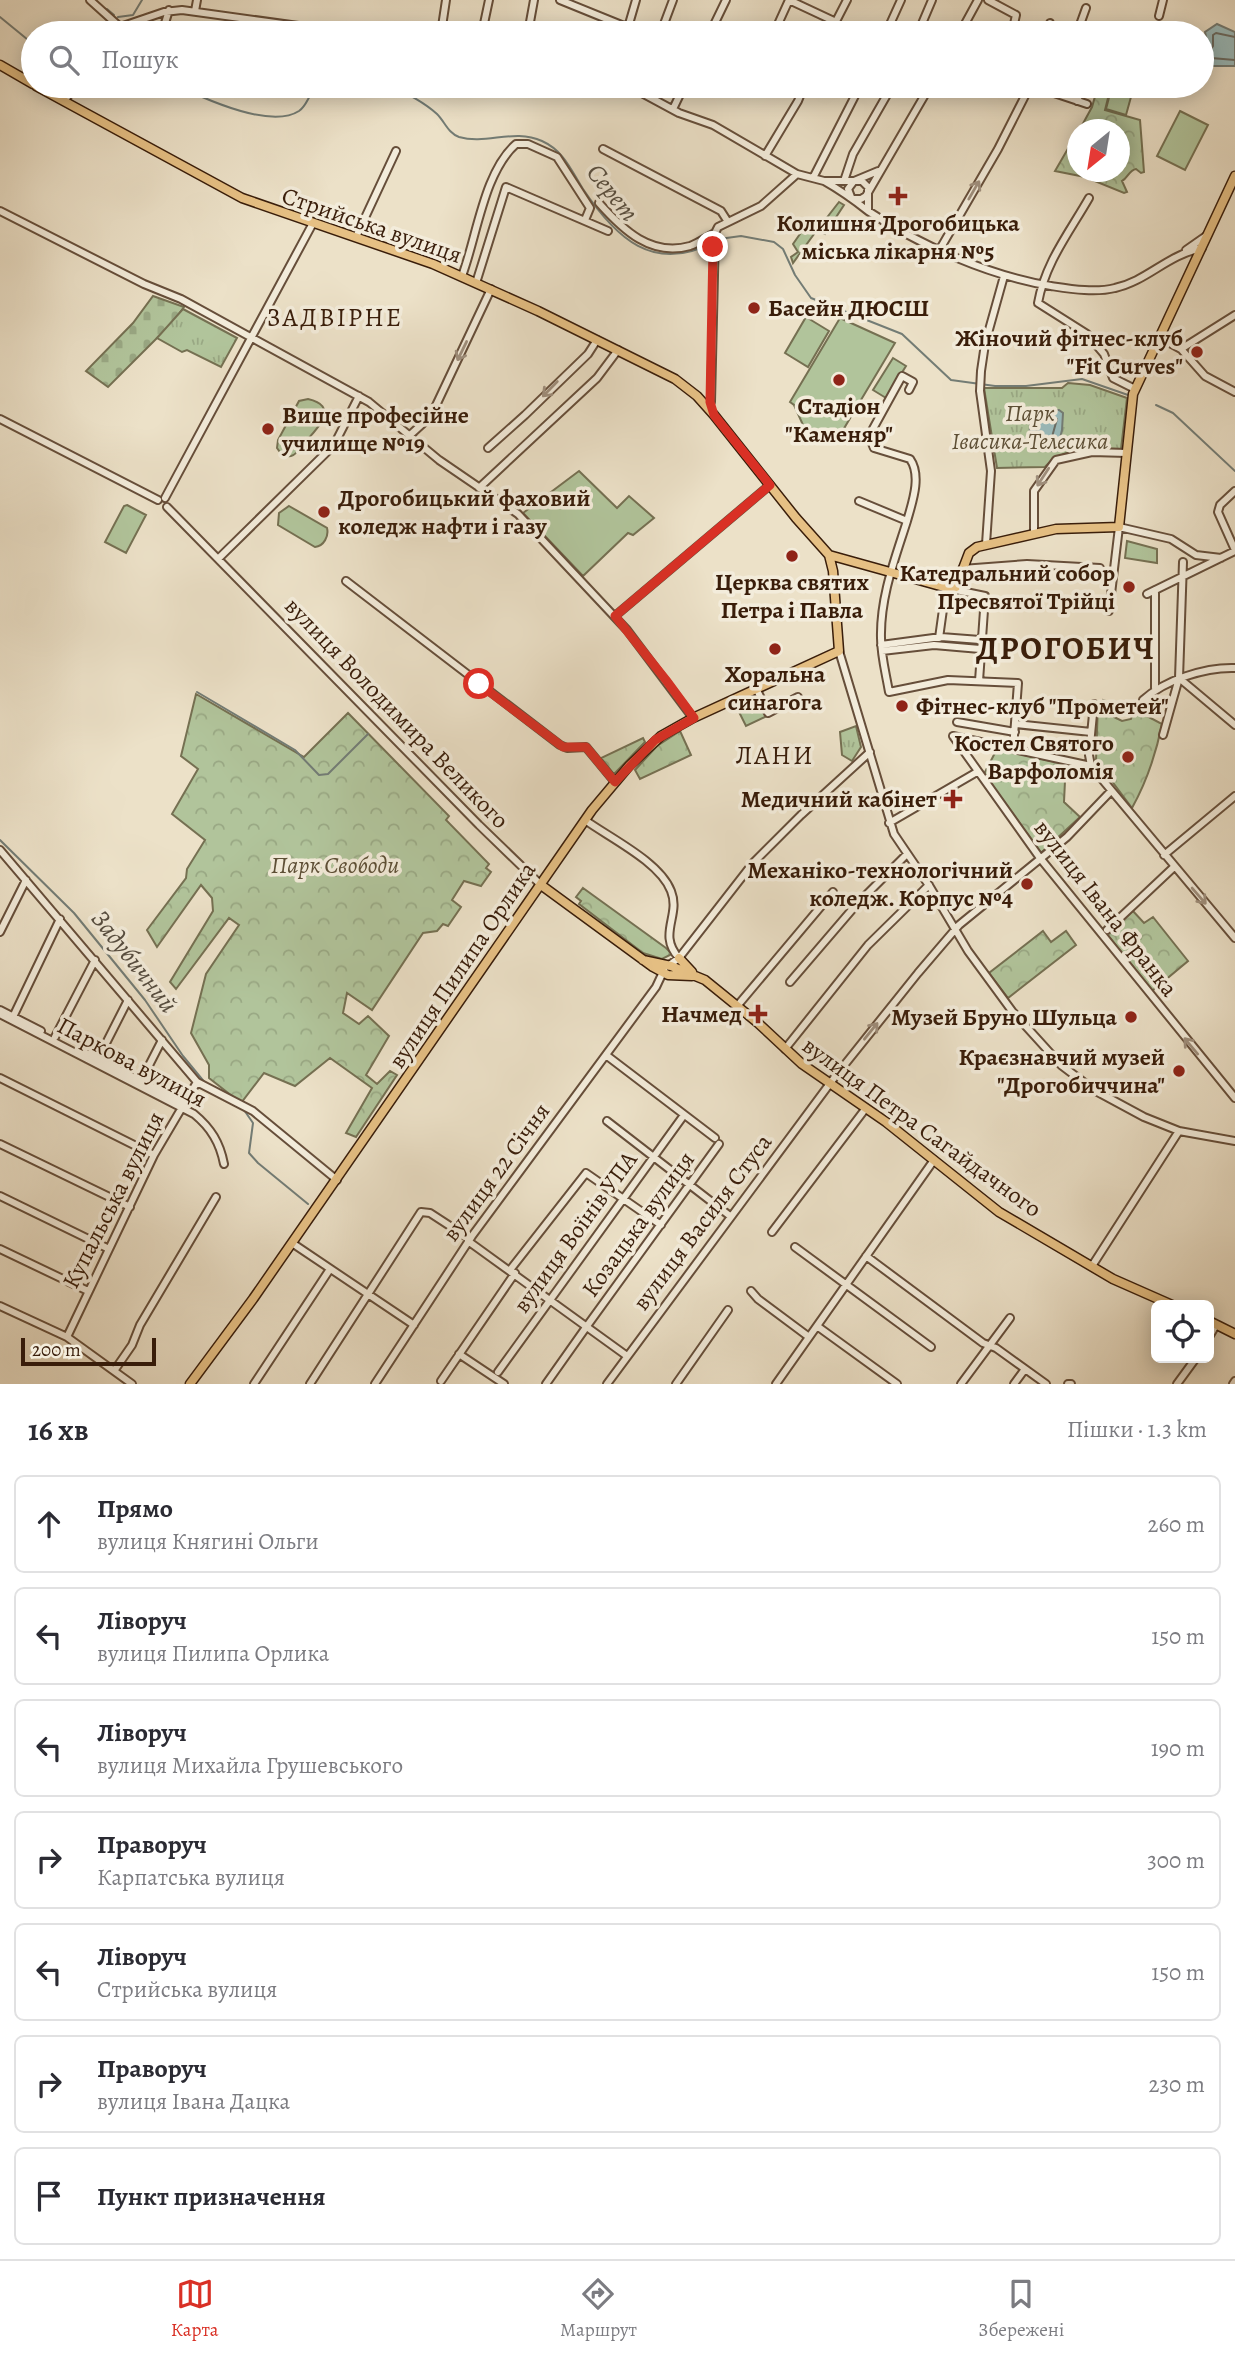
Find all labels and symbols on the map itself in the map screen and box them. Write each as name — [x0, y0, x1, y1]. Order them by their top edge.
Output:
north arrow — [1067, 119, 1130, 182]
water label: Серет — [579, 156, 647, 229]
street label: Стрийська вулиця — [278, 179, 466, 271]
one-way arrow — [967, 181, 981, 201]
marker: Колишня Дрогобицька міська лікарня №5 — [888, 186, 908, 206]
place label: Колишня Дрогобицька міська лікарня №5 — [776, 207, 1020, 267]
route end — [697, 231, 728, 262]
place label: Басейн ДЮСШ — [768, 292, 929, 324]
district label: ЗАДВІРНЕ — [267, 300, 403, 335]
marker: Басейн ДЮСШ — [746, 300, 762, 316]
place label: Жіночий фітнес-клуб "Fit Curves" — [955, 322, 1183, 382]
one-way arrow — [455, 340, 468, 361]
marker: Жіночий фітнес-клуб "Fit Curves" — [1189, 344, 1205, 360]
marker: Стадіон "Каменяр" — [831, 372, 847, 388]
one-way arrow — [542, 380, 559, 397]
place label: Стадіон "Каменяр" — [785, 390, 893, 450]
park label: Парк Івасика-Телесика — [952, 397, 1108, 457]
place label: Вище професійне училище №19 — [281, 399, 469, 459]
marker: Вище професійне училище №19 — [260, 421, 276, 437]
one-way arrow — [1036, 466, 1050, 486]
place label: Дрогобицький фаховий коледж нафти і газу — [338, 482, 590, 542]
marker: Дрогобицький фаховий коледж нафти і газу — [316, 504, 332, 520]
marker: Церква святих Петра і Павла — [784, 548, 800, 564]
place label: Катедральний собор Пресвятої Трійці — [900, 557, 1115, 617]
place label: Церква святих Петра і Павла — [715, 566, 869, 626]
marker: Катедральний собор Пресвятої Трійці — [1121, 579, 1137, 595]
street label: вулиця Володимира Великого — [278, 590, 516, 836]
district label: ДРОГОБИЧ — [976, 626, 1156, 670]
marker: Хоральна синагога — [767, 641, 783, 657]
place label: Хоральна синагога — [725, 658, 826, 718]
route start — [463, 668, 494, 699]
place label: Фітнес-клуб "Прометей" — [916, 690, 1169, 722]
marker: Фітнес-клуб "Прометей" — [894, 698, 910, 714]
place label: Костел Святого Варфоломія — [954, 727, 1114, 787]
district label: ЛАНИ — [735, 738, 815, 773]
marker: Костел Святого Варфоломія — [1120, 749, 1136, 765]
place label: Медичний кабінет — [741, 783, 937, 815]
marker: Медичний кабінет — [943, 789, 963, 809]
street label: вулиця Івана Франка — [1027, 813, 1185, 1003]
park label: Парк Свободи — [271, 849, 399, 881]
place label: Механіко-технологічний коледж. Корпус №4 — [747, 854, 1013, 914]
street label: вулиця Пилипа Орлика — [381, 856, 543, 1074]
marker: Механіко-технологічний коледж. Корпус №4 — [1019, 876, 1035, 892]
one-way arrow — [1191, 887, 1207, 905]
water label: Задубичний — [83, 902, 186, 1020]
place label: Начмед — [661, 998, 742, 1030]
place label: Музей Бруно Шульца — [891, 1001, 1118, 1033]
marker: Начмед — [748, 1004, 768, 1024]
street label: Паркова вулиця — [52, 1009, 212, 1115]
marker: Музей Бруно Шульца — [1123, 1009, 1139, 1025]
one-way arrow — [864, 1022, 879, 1040]
street label: вулиця Петра Сагайдачного — [796, 1029, 1048, 1225]
one-way arrow — [1184, 1037, 1199, 1055]
place label: Краєзнавчий музей "Дрогобиччина" — [958, 1041, 1165, 1101]
marker: Краєзнавчий музей "Дрогобиччина" — [1171, 1063, 1187, 1079]
street label: вулиця 22 Січня — [435, 1096, 557, 1248]
street label: Купальська вулиця — [55, 1106, 171, 1294]
street label: вулиця Василя Стуса — [625, 1127, 779, 1317]
street label: вулиця Воїнів УПА — [505, 1144, 645, 1319]
street label: Козацька вулиця — [574, 1145, 702, 1303]
scale bar — [21, 1335, 156, 1367]

